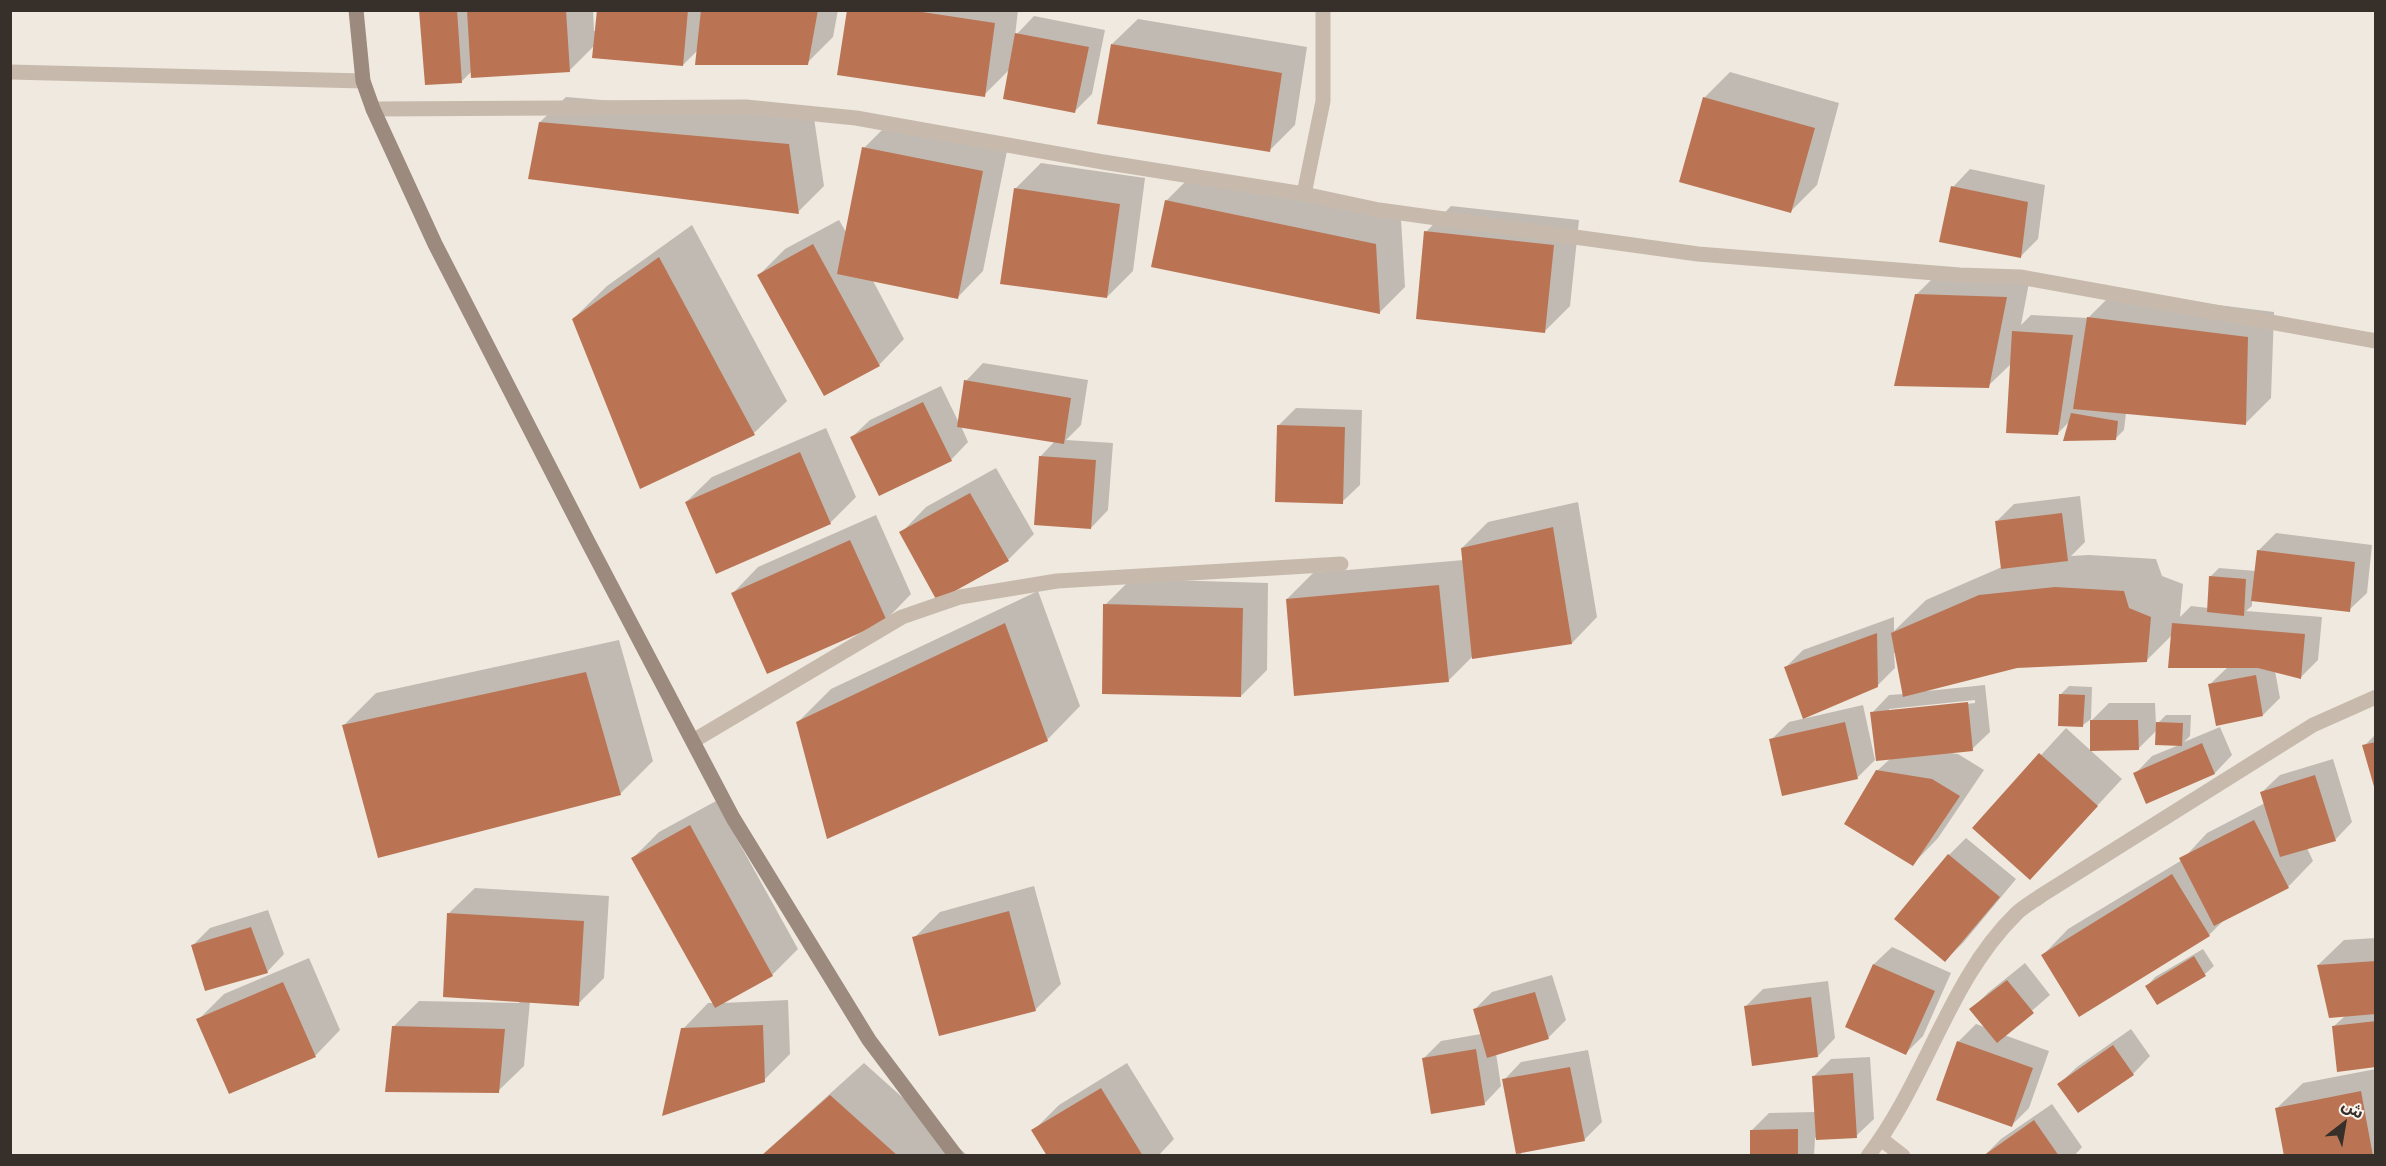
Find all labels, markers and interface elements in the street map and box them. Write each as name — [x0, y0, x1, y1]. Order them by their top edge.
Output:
text: ش — [2338, 1093, 2368, 1124]
north arrow — [2314, 1094, 2374, 1154]

